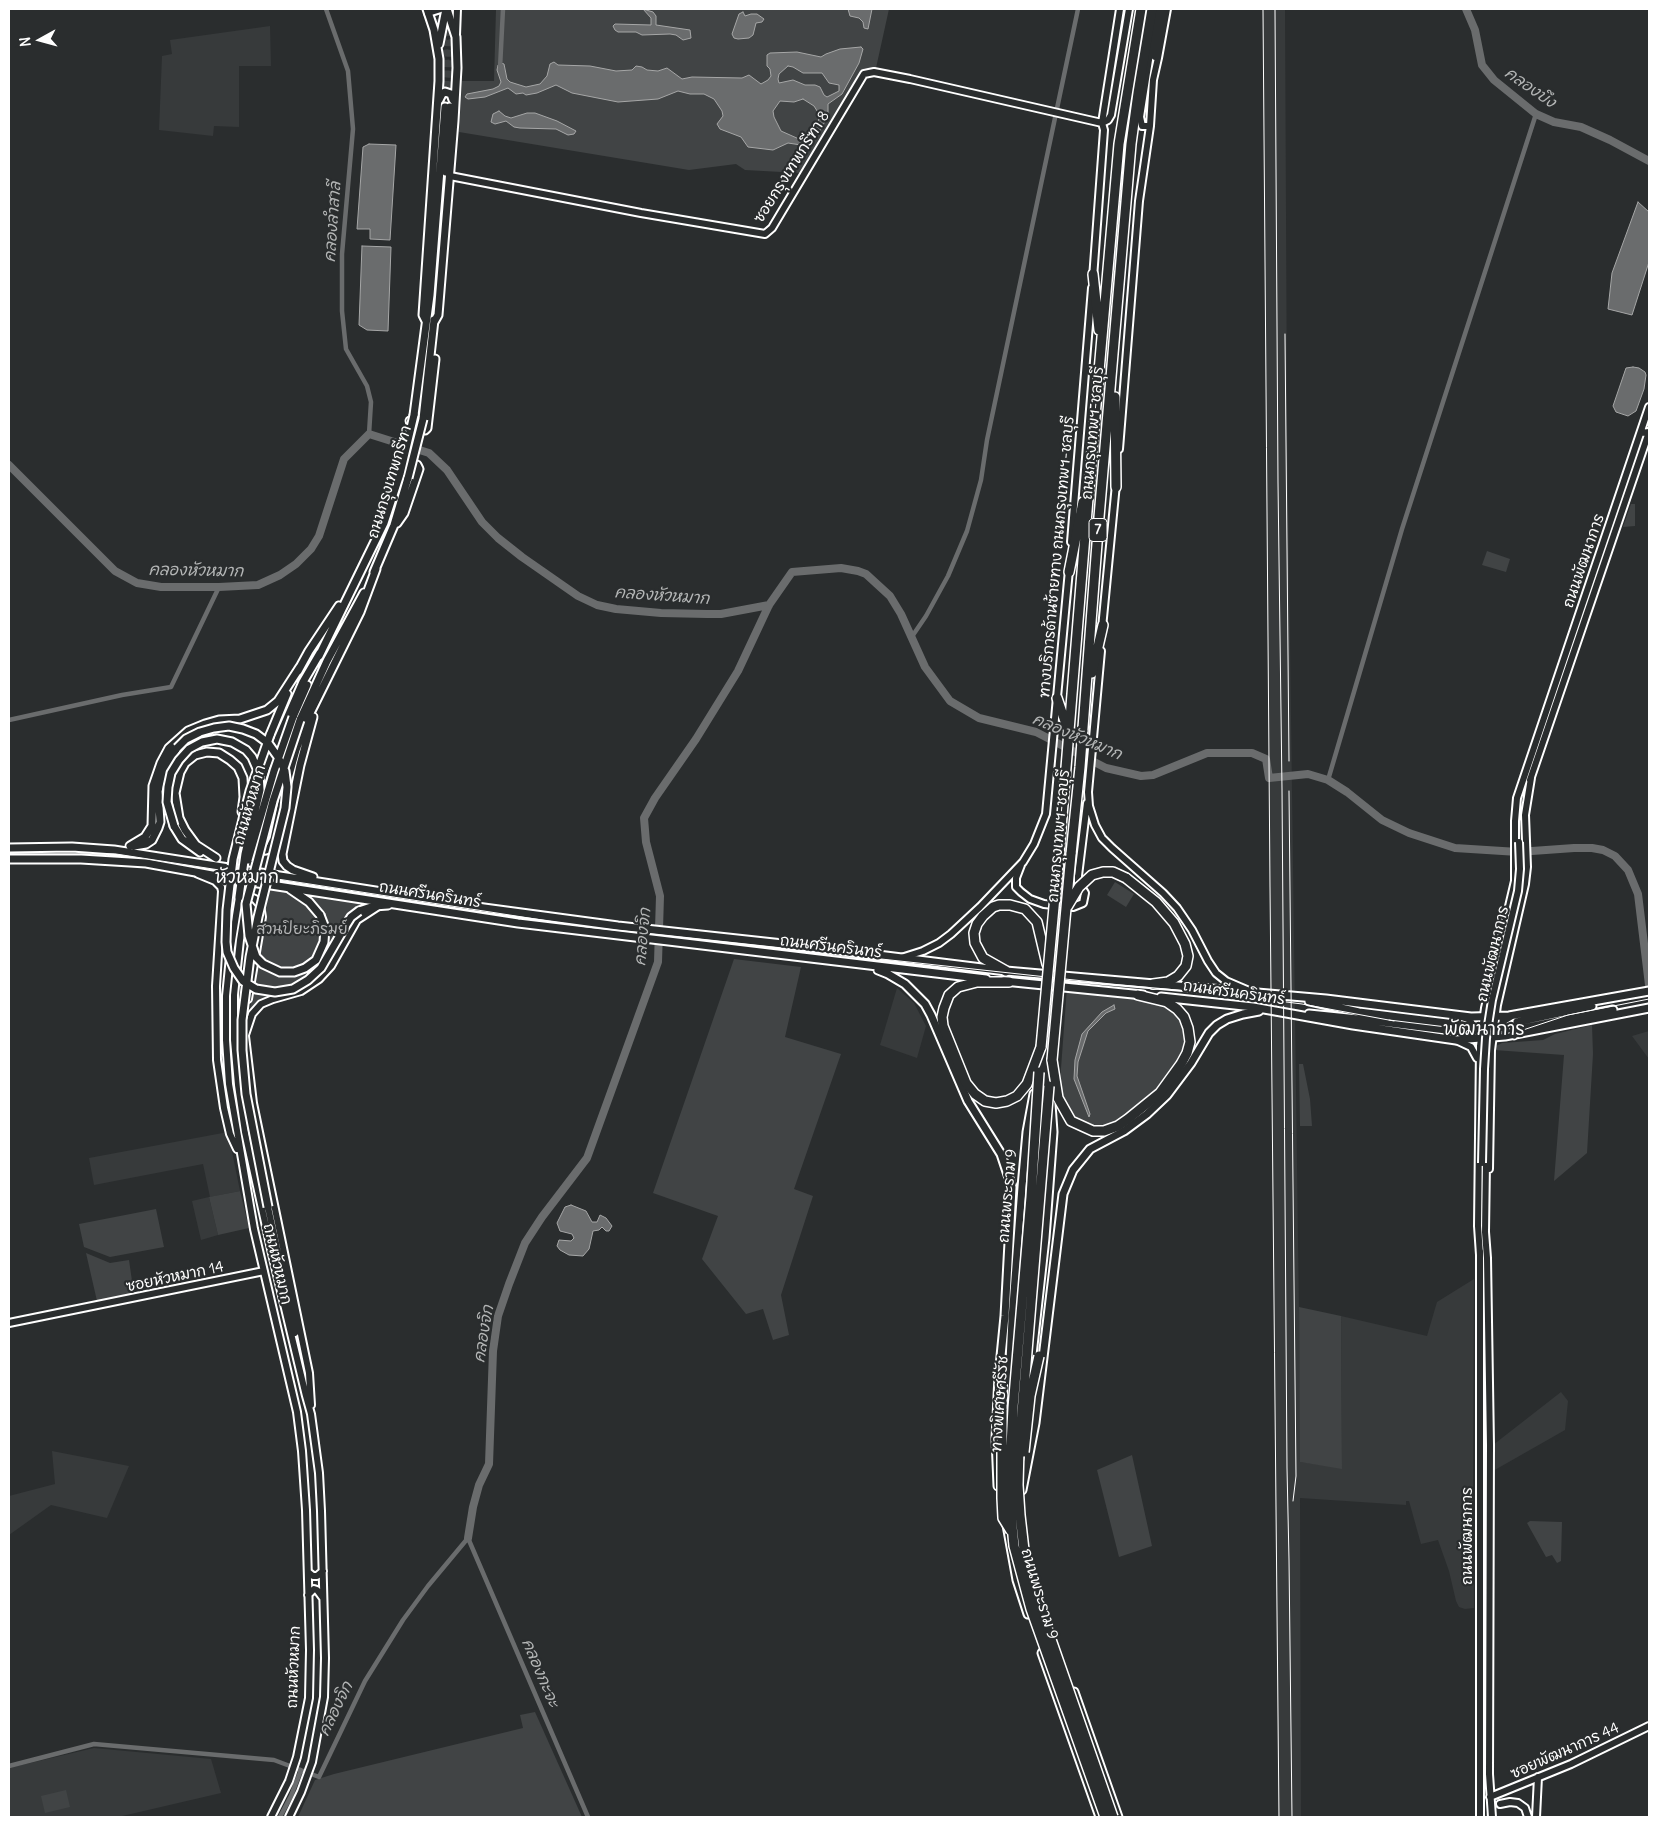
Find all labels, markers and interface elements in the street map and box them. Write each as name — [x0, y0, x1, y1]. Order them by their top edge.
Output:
north arrow — [15, 15, 65, 65]
text: N — [16, 36, 35, 48]
water label: คลองบึง — [1501, 64, 1559, 112]
street label: ซอยกรุงเทพกรีฑา 8 — [750, 108, 834, 226]
water label: คลองลำสาลี — [321, 181, 345, 263]
street label: ถนนกรุงเทพฯ-ชลบุรี — [1078, 366, 1108, 500]
street label: ทางบริการด้านซ้ายทาง ถนนกรุงเทพฯ-ชลบุรี — [1036, 415, 1078, 699]
street label: ถนนกรุงเทพกรีฑา — [364, 423, 416, 541]
street label: ถนนพัฒนาการ — [1560, 512, 1608, 610]
road number: 7 — [1089, 518, 1107, 542]
water label: คลองหัวหมาก — [148, 561, 244, 581]
water label: คลองหัวหมาก — [614, 583, 710, 609]
water label: คลองหัวหมาก — [1030, 710, 1124, 764]
street label: ถนนหัวหมาก — [230, 763, 270, 847]
street label: ถนนกรุงเทพฯ-ชลบุรี — [1044, 769, 1074, 903]
district label: หัวหมาก — [215, 867, 279, 889]
street label: ถนนศรีนครินทร์ — [378, 878, 482, 912]
street label: ถนนพัฒนาการ — [1473, 904, 1513, 1004]
water label: คลองจิก — [631, 907, 655, 967]
park label: สวนปิยะภิรมย์ — [256, 921, 348, 939]
street label: ถนนศรีนครินทร์ — [779, 932, 883, 962]
street label: ถนนศรีนครินทร์ — [1182, 977, 1286, 1009]
district label: พัฒนาการ — [1443, 1019, 1525, 1041]
street label: ถนนพระราม 9 — [995, 1148, 1021, 1244]
street label: ถนนหัวหมาก — [259, 1222, 295, 1306]
street label: ซอยหัวหมาก 14 — [124, 1258, 226, 1296]
water label: คลองจิก — [470, 1304, 498, 1364]
street label: ทางพิเศษศรีรัช — [988, 1355, 1012, 1453]
street label: ถนนพัฒนาการ — [1459, 1487, 1477, 1585]
street label: ถนนพระราม 9 — [1017, 1546, 1061, 1642]
street label: ถนนหัวหมาก — [284, 1625, 304, 1709]
water label: คลองกะจะ — [517, 1636, 563, 1710]
water label: คลองจิก — [315, 1679, 357, 1739]
street label: ซอยพัฒนาการ 44 — [1508, 1719, 1622, 1783]

